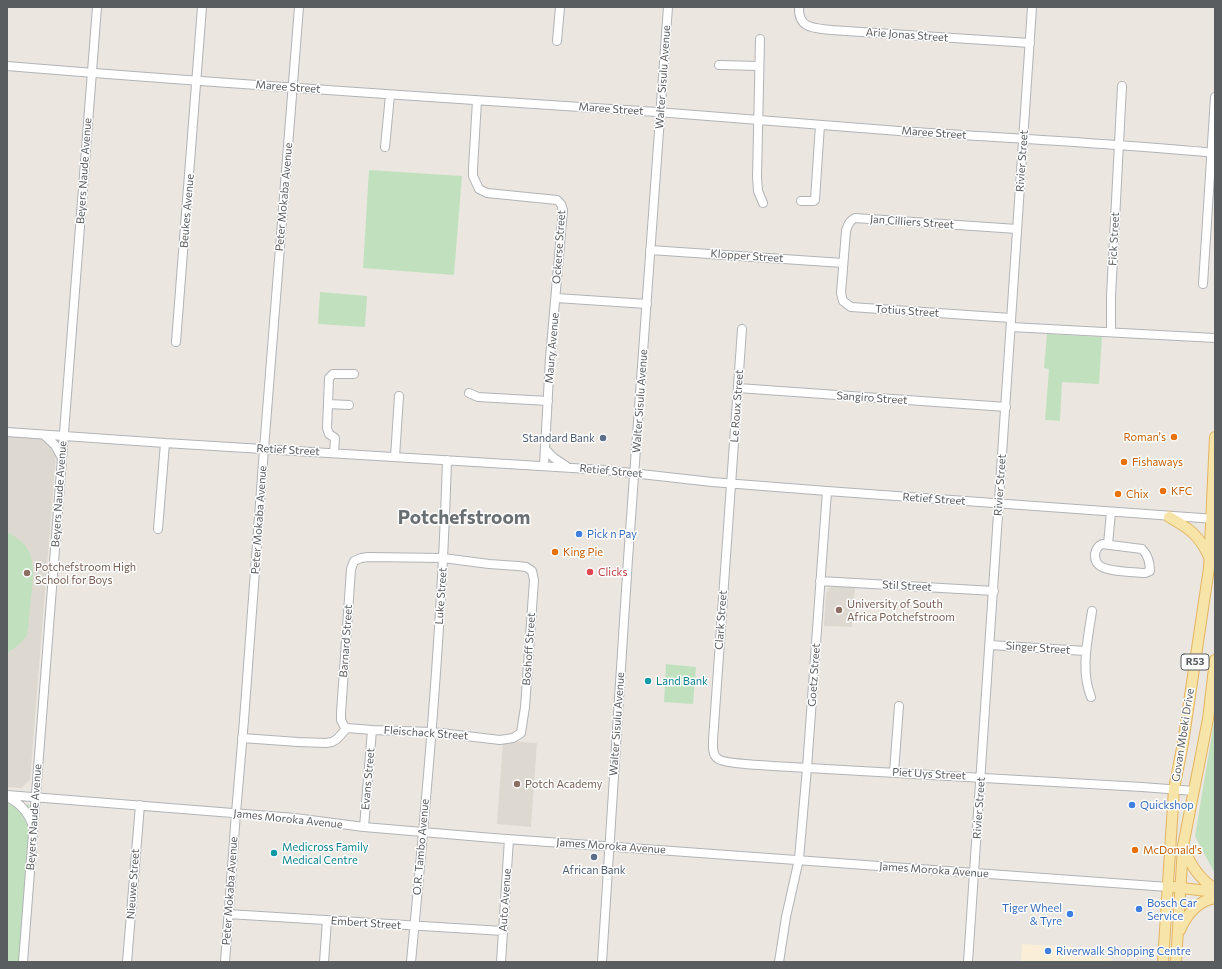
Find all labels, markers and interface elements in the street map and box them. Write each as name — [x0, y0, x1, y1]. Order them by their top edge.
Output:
street label: Walter Sisulu Avenue — [653, 25, 673, 129]
street label: Arie Jonas Street — [865, 26, 949, 44]
street label: Maree Street — [255, 78, 321, 96]
street label: Maree Street — [578, 100, 644, 118]
street label: Beyers Naude Avenue — [74, 117, 94, 225]
street label: Maree Street — [901, 124, 967, 142]
street label: Rivier Street — [1013, 130, 1031, 192]
street label: Peter Mokaba Avenue — [273, 142, 295, 252]
street label: Beukes Avenue — [177, 173, 197, 249]
street label: Ockerse Street — [550, 210, 568, 284]
street label: Jan Cilliers Street — [869, 212, 955, 232]
street label: Fick Street — [1106, 212, 1122, 266]
street label: Klopper Street — [710, 247, 784, 265]
street label: Totius Street — [874, 302, 940, 320]
street label: Maury Avenue — [542, 312, 562, 384]
street label: Walter Sisulu Avenue — [630, 349, 650, 453]
street label: Le Roux Street — [728, 369, 746, 443]
street label: Sangiro Street — [836, 389, 908, 407]
place label: Roman's — [1124, 430, 1166, 444]
place label: Standard Bank — [522, 431, 595, 445]
marker: Roman's — [1169, 432, 1179, 442]
marker: Standard Bank — [598, 433, 608, 443]
street label: Beyers Naude Avenue — [49, 440, 69, 548]
street label: Retief Street — [256, 442, 320, 458]
street label: Rivier Street — [991, 454, 1009, 516]
place label: Fishaways — [1132, 455, 1183, 469]
marker: Fishaways — [1119, 457, 1129, 467]
street label: Retief Street — [579, 462, 643, 480]
street label: Peter Mokaba Avenue — [249, 465, 269, 575]
place label: KFC — [1171, 484, 1192, 498]
marker: KFC — [1158, 486, 1168, 496]
place label: Chix — [1126, 487, 1149, 501]
marker: Chix — [1113, 489, 1123, 499]
street label: Retief Street — [902, 490, 966, 508]
district label: Potchefstroom — [398, 507, 530, 529]
place label: Pick n Pay — [587, 527, 637, 541]
marker: Pick n Pay — [574, 529, 584, 539]
place label: King Pie — [563, 545, 603, 559]
marker: King Pie — [550, 547, 560, 557]
place label: Potchefstroom High School for Boys — [35, 560, 136, 586]
place label: Clicks — [598, 565, 628, 579]
street label: Luke Street — [432, 567, 450, 625]
marker: Clicks — [585, 567, 595, 577]
marker: Potchefstroom High School for Boys — [22, 568, 32, 578]
street label: Stil Street — [882, 578, 932, 594]
street label: Clark Street — [712, 590, 730, 650]
place label: University of South Africa Potchefstroom — [847, 597, 955, 623]
street label: Barnard Street — [337, 604, 355, 678]
marker: University of South Africa Potchefstroom — [834, 605, 844, 615]
street label: Boshoff Street — [520, 612, 538, 686]
street label: Singer Street — [1005, 639, 1071, 657]
street label: Goetz Street — [805, 643, 823, 707]
road number: R53 — [1181, 654, 1209, 670]
street label: Walter Sisulu Avenue — [607, 672, 627, 776]
place label: Land Bank — [656, 674, 708, 688]
marker: Land Bank — [643, 676, 653, 686]
street label: Govan Mbeki Drive — [1169, 687, 1197, 783]
street label: Fleischack Street — [383, 723, 469, 743]
street label: Evans Street — [359, 747, 377, 811]
street label: Beyers Naude Avenue — [24, 763, 44, 871]
street label: Piet Uys Street — [892, 765, 966, 783]
place label: Potch Academy — [525, 777, 602, 791]
street label: Rivier Street — [970, 777, 988, 839]
marker: Potch Academy — [512, 779, 522, 789]
street label: O.R. Tambo Avenue — [410, 798, 432, 896]
place label: Quickshop — [1140, 798, 1194, 812]
marker: Quickshop — [1127, 800, 1137, 810]
street label: James Moroka Avenue — [233, 807, 343, 831]
street label: Peter Mokaba Avenue — [220, 836, 240, 946]
street label: James Moroka Avenue — [556, 836, 666, 856]
place label: Medicross Family Medical Centre — [282, 840, 368, 866]
place label: McDonald's — [1143, 843, 1202, 857]
marker: McDonald's — [1130, 845, 1140, 855]
street label: Nieuwe Street — [124, 848, 142, 920]
marker: Medicross Family Medical Centre — [269, 848, 279, 858]
marker: African Bank — [589, 852, 599, 862]
street label: James Moroka Avenue — [879, 860, 989, 880]
place label: African Bank — [562, 863, 626, 877]
street label: Auto Avenue — [496, 868, 514, 932]
place label: Bosch Car Service — [1147, 896, 1197, 922]
place label: Tiger Wheel & Tyre — [1002, 901, 1062, 927]
marker: Bosch Car Service — [1134, 904, 1144, 914]
marker: Tiger Wheel & Tyre — [1065, 909, 1075, 919]
street label: Embert Street — [330, 914, 402, 932]
place label: Riverwalk Shopping Centre — [1056, 944, 1191, 958]
marker: Riverwalk Shopping Centre — [1043, 946, 1053, 956]

